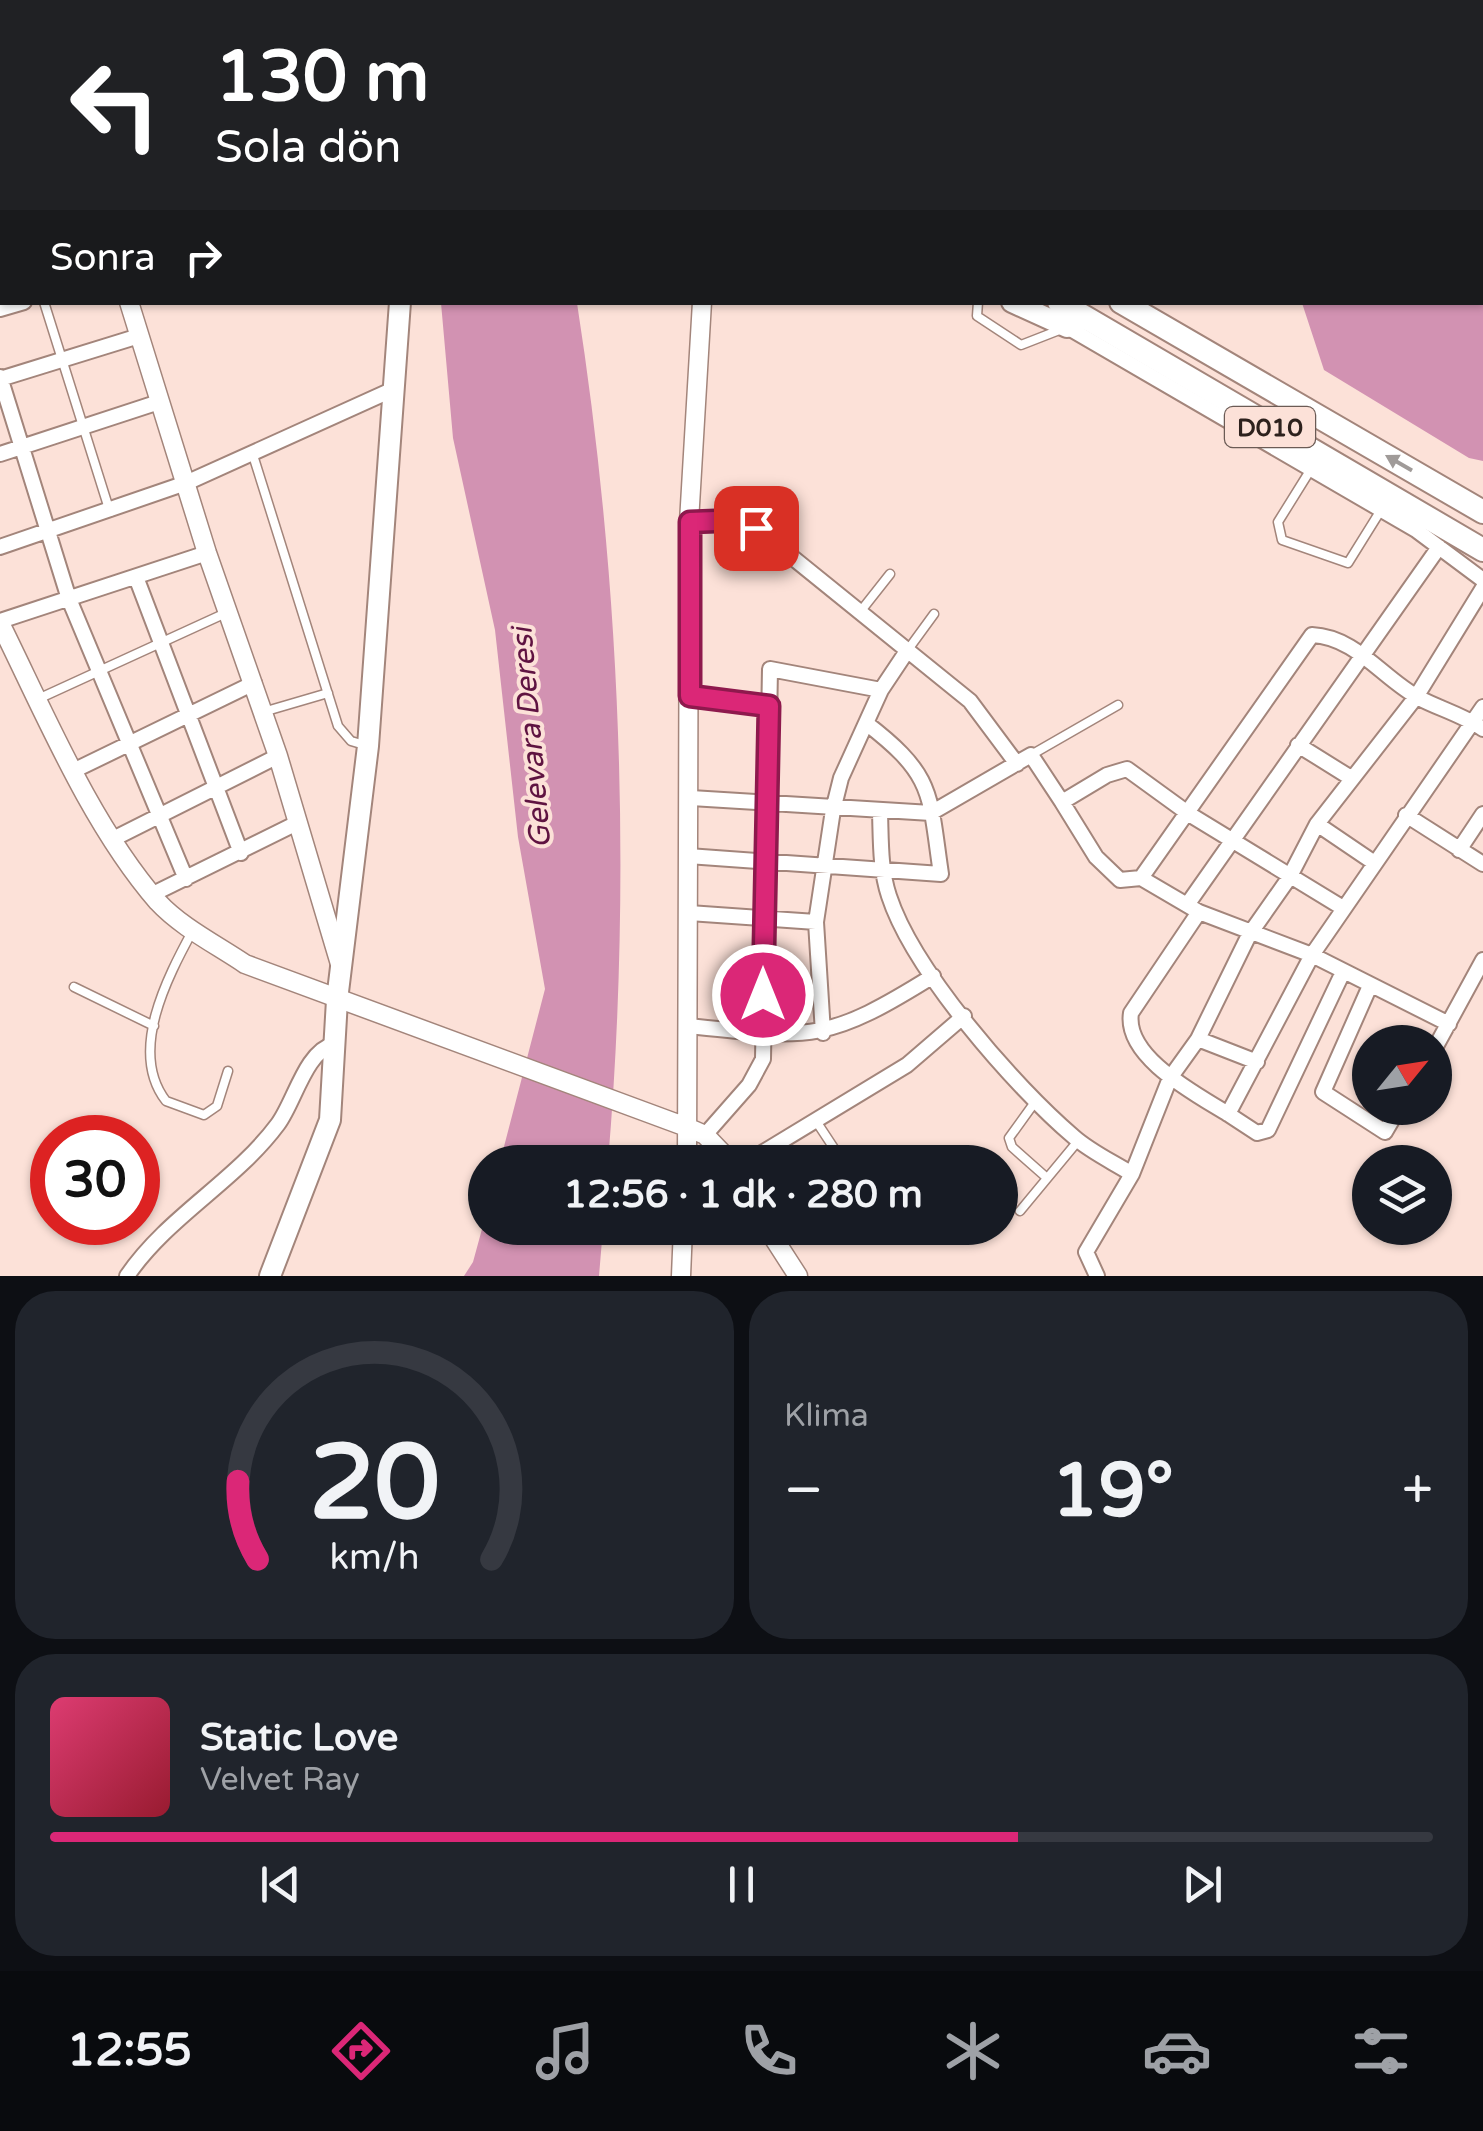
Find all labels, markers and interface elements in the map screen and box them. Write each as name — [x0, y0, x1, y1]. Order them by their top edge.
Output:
text: 130 m — [215, 36, 429, 120]
icon: left — [50, 40, 180, 170]
text: Sola dön — [215, 121, 401, 175]
icon: right — [176, 230, 231, 285]
text: Sonra — [50, 235, 156, 281]
road number: D010 — [1225, 407, 1315, 447]
one-way arrow — [1385, 455, 1413, 473]
pin — [714, 486, 799, 571]
icon: arrive — [729, 501, 784, 556]
water label: Gelevara Deresi — [503, 622, 560, 850]
position arrow — [711, 943, 815, 1047]
north arrow — [1352, 1025, 1452, 1125]
map controls — [1352, 1025, 1452, 1245]
speed limit sign: 30 — [30, 1115, 160, 1245]
button: layers — [1352, 1145, 1452, 1245]
text: 12:56 · 1 dk · 280 m — [563, 1172, 923, 1218]
text: Klima — [784, 1397, 869, 1435]
text: 20 — [309, 1422, 440, 1547]
text: 19° — [1051, 1446, 1174, 1536]
text: − — [784, 1458, 823, 1524]
text: + — [1402, 1458, 1433, 1524]
text: km/h — [330, 1536, 419, 1579]
text: Static Love — [200, 1715, 398, 1761]
text: Velvet Ray — [200, 1761, 360, 1799]
icon: previous — [253, 1857, 308, 1912]
icon: pause — [714, 1857, 769, 1912]
icon: next — [1175, 1857, 1230, 1912]
icon: directions — [326, 2016, 396, 2086]
icon: music — [530, 2016, 600, 2086]
icon: phone — [734, 2016, 804, 2086]
icon: climate — [938, 2016, 1008, 2086]
icon: car — [1142, 2016, 1212, 2086]
icon: filters — [1346, 2016, 1416, 2086]
text: 12:55 — [67, 2024, 192, 2078]

